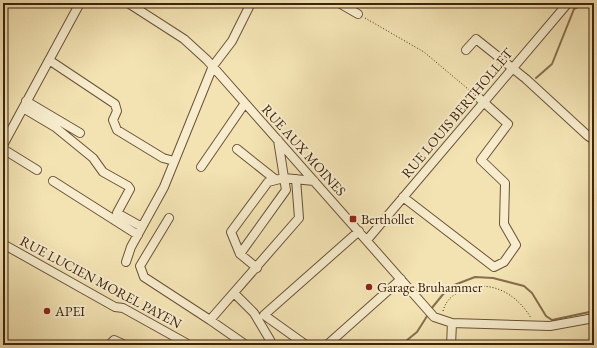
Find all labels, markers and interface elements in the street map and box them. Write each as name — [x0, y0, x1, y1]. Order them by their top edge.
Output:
street label: RUE LOUIS BERTHOLLET — [397, 44, 517, 182]
street label: RUE AUX MOINES — [258, 100, 350, 200]
place label: Berthollet — [361, 210, 415, 228]
marker: Berthollet — [348, 214, 358, 224]
street label: RUE LUCIEN MOREL PAYEN — [17, 232, 185, 332]
place label: Garage Bruhammer — [377, 278, 483, 296]
marker: Garage Bruhammer — [364, 282, 374, 292]
place label: APEI — [54, 302, 85, 320]
marker: APEI — [42, 306, 52, 316]

